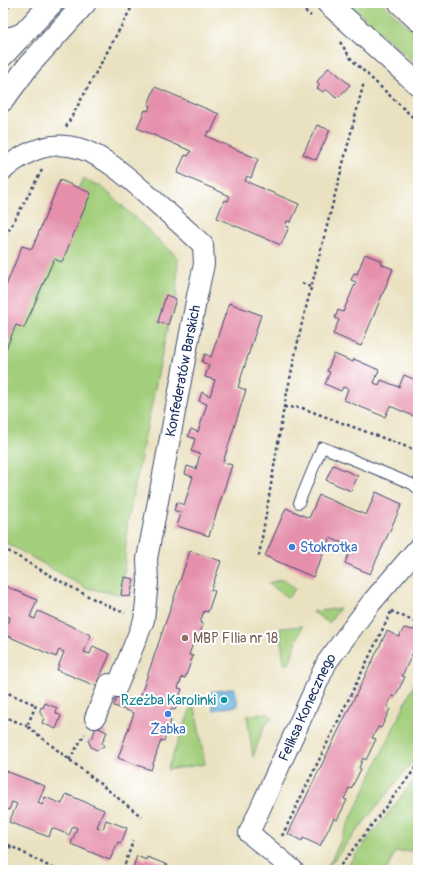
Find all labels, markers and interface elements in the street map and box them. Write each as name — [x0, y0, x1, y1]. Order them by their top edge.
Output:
street label: Konfederatów Barskich — [162, 304, 204, 438]
place label: Stokrotka — [300, 539, 357, 556]
marker: Stokrotka — [287, 542, 297, 552]
place label: MBP FIlia nr 18 — [193, 630, 278, 647]
marker: MBP FIlia nr 18 — [180, 633, 190, 643]
street label: Feliksa Konecznego — [274, 649, 340, 764]
place label: Rzeźba Karolinki — [121, 692, 216, 709]
marker: Rzeźba Karolinki — [219, 695, 229, 705]
marker: Żabka — [163, 709, 173, 719]
place label: Żabka — [150, 721, 186, 738]

